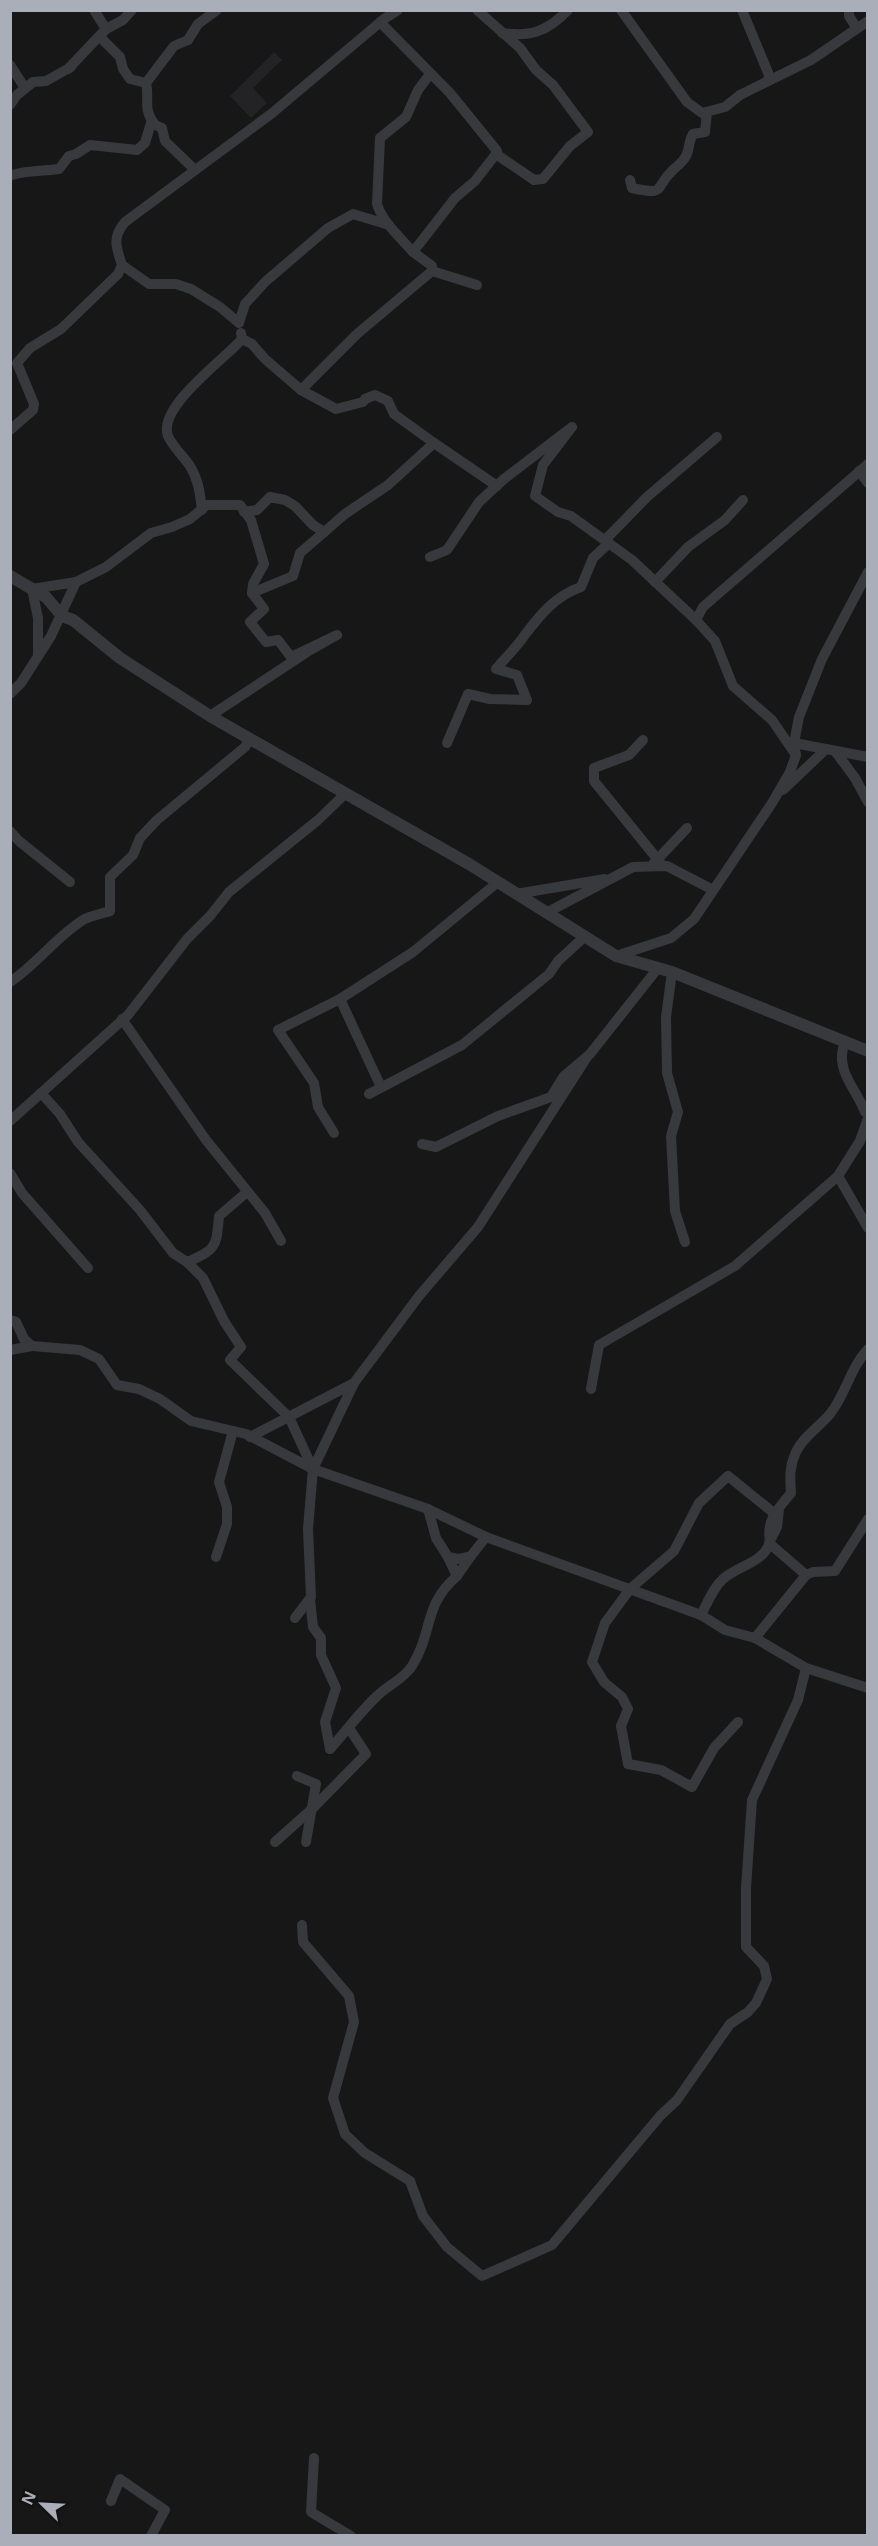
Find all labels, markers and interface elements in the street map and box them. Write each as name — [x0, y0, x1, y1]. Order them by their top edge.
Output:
north arrow — [12, 2474, 72, 2534]
text: N — [16, 2487, 41, 2508]

